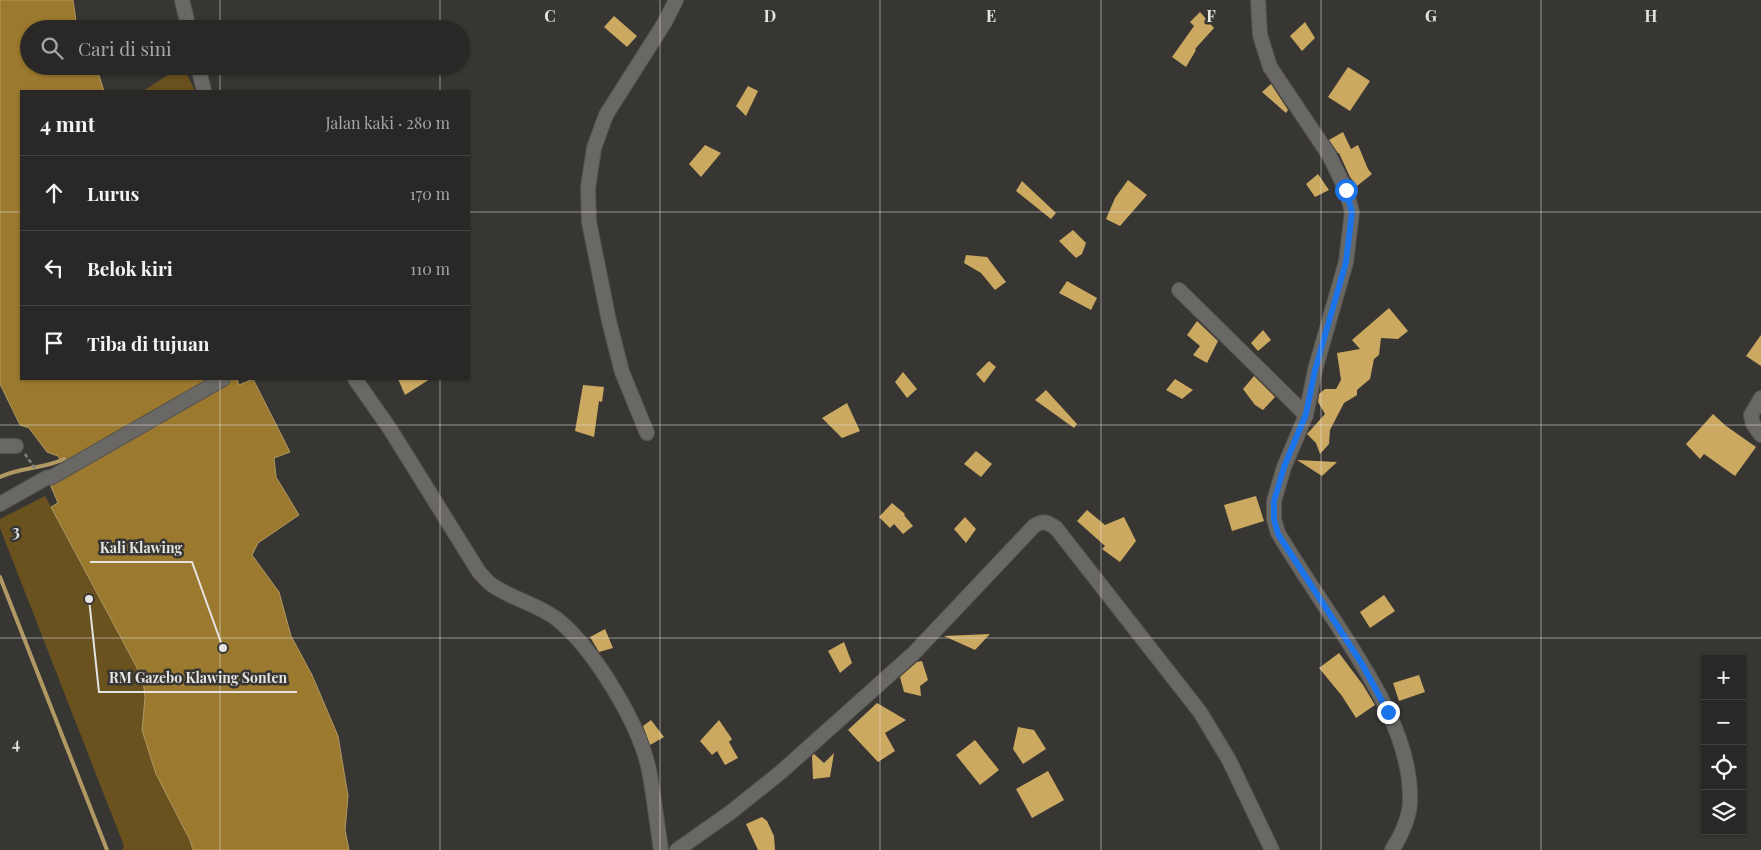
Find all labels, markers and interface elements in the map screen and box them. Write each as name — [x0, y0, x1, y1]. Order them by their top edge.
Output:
text: C — [544, 5, 556, 26]
text: D — [764, 5, 776, 26]
text: E — [986, 5, 996, 26]
text: F — [1206, 5, 1216, 26]
text: G — [1425, 5, 1437, 26]
text: H — [1645, 5, 1658, 26]
search box — [20, 20, 470, 75]
icon: search — [38, 34, 66, 62]
text: Cari di sini — [78, 35, 172, 61]
text: 4 mnt — [40, 109, 95, 137]
text: Jalan kaki · 280 m — [326, 112, 450, 133]
icon: ahead — [40, 179, 68, 207]
route start — [1335, 179, 1358, 202]
text: Lurus — [87, 180, 139, 206]
text: 170 m — [410, 183, 450, 204]
icon: left — [40, 254, 68, 282]
text: Belok kiri — [87, 255, 173, 281]
text: 110 m — [410, 258, 450, 279]
icon: arrive — [40, 329, 68, 357]
text: Tiba di tujuan — [87, 330, 209, 356]
text: 3 — [12, 520, 20, 541]
callout: Kali Klawing — [90, 533, 192, 562]
text: Kali Klawing — [100, 538, 182, 557]
map controls — [1701, 655, 1746, 835]
button: + — [1701, 655, 1746, 700]
callout: RM Gazebo Klawing Sonten — [99, 663, 297, 692]
text: RM Gazebo Klawing Sonten — [109, 668, 287, 687]
button: − — [1701, 700, 1746, 745]
route end — [1377, 701, 1400, 724]
text: 4 — [12, 732, 20, 753]
button: locate — [1701, 745, 1746, 790]
button: layers — [1701, 790, 1746, 835]

